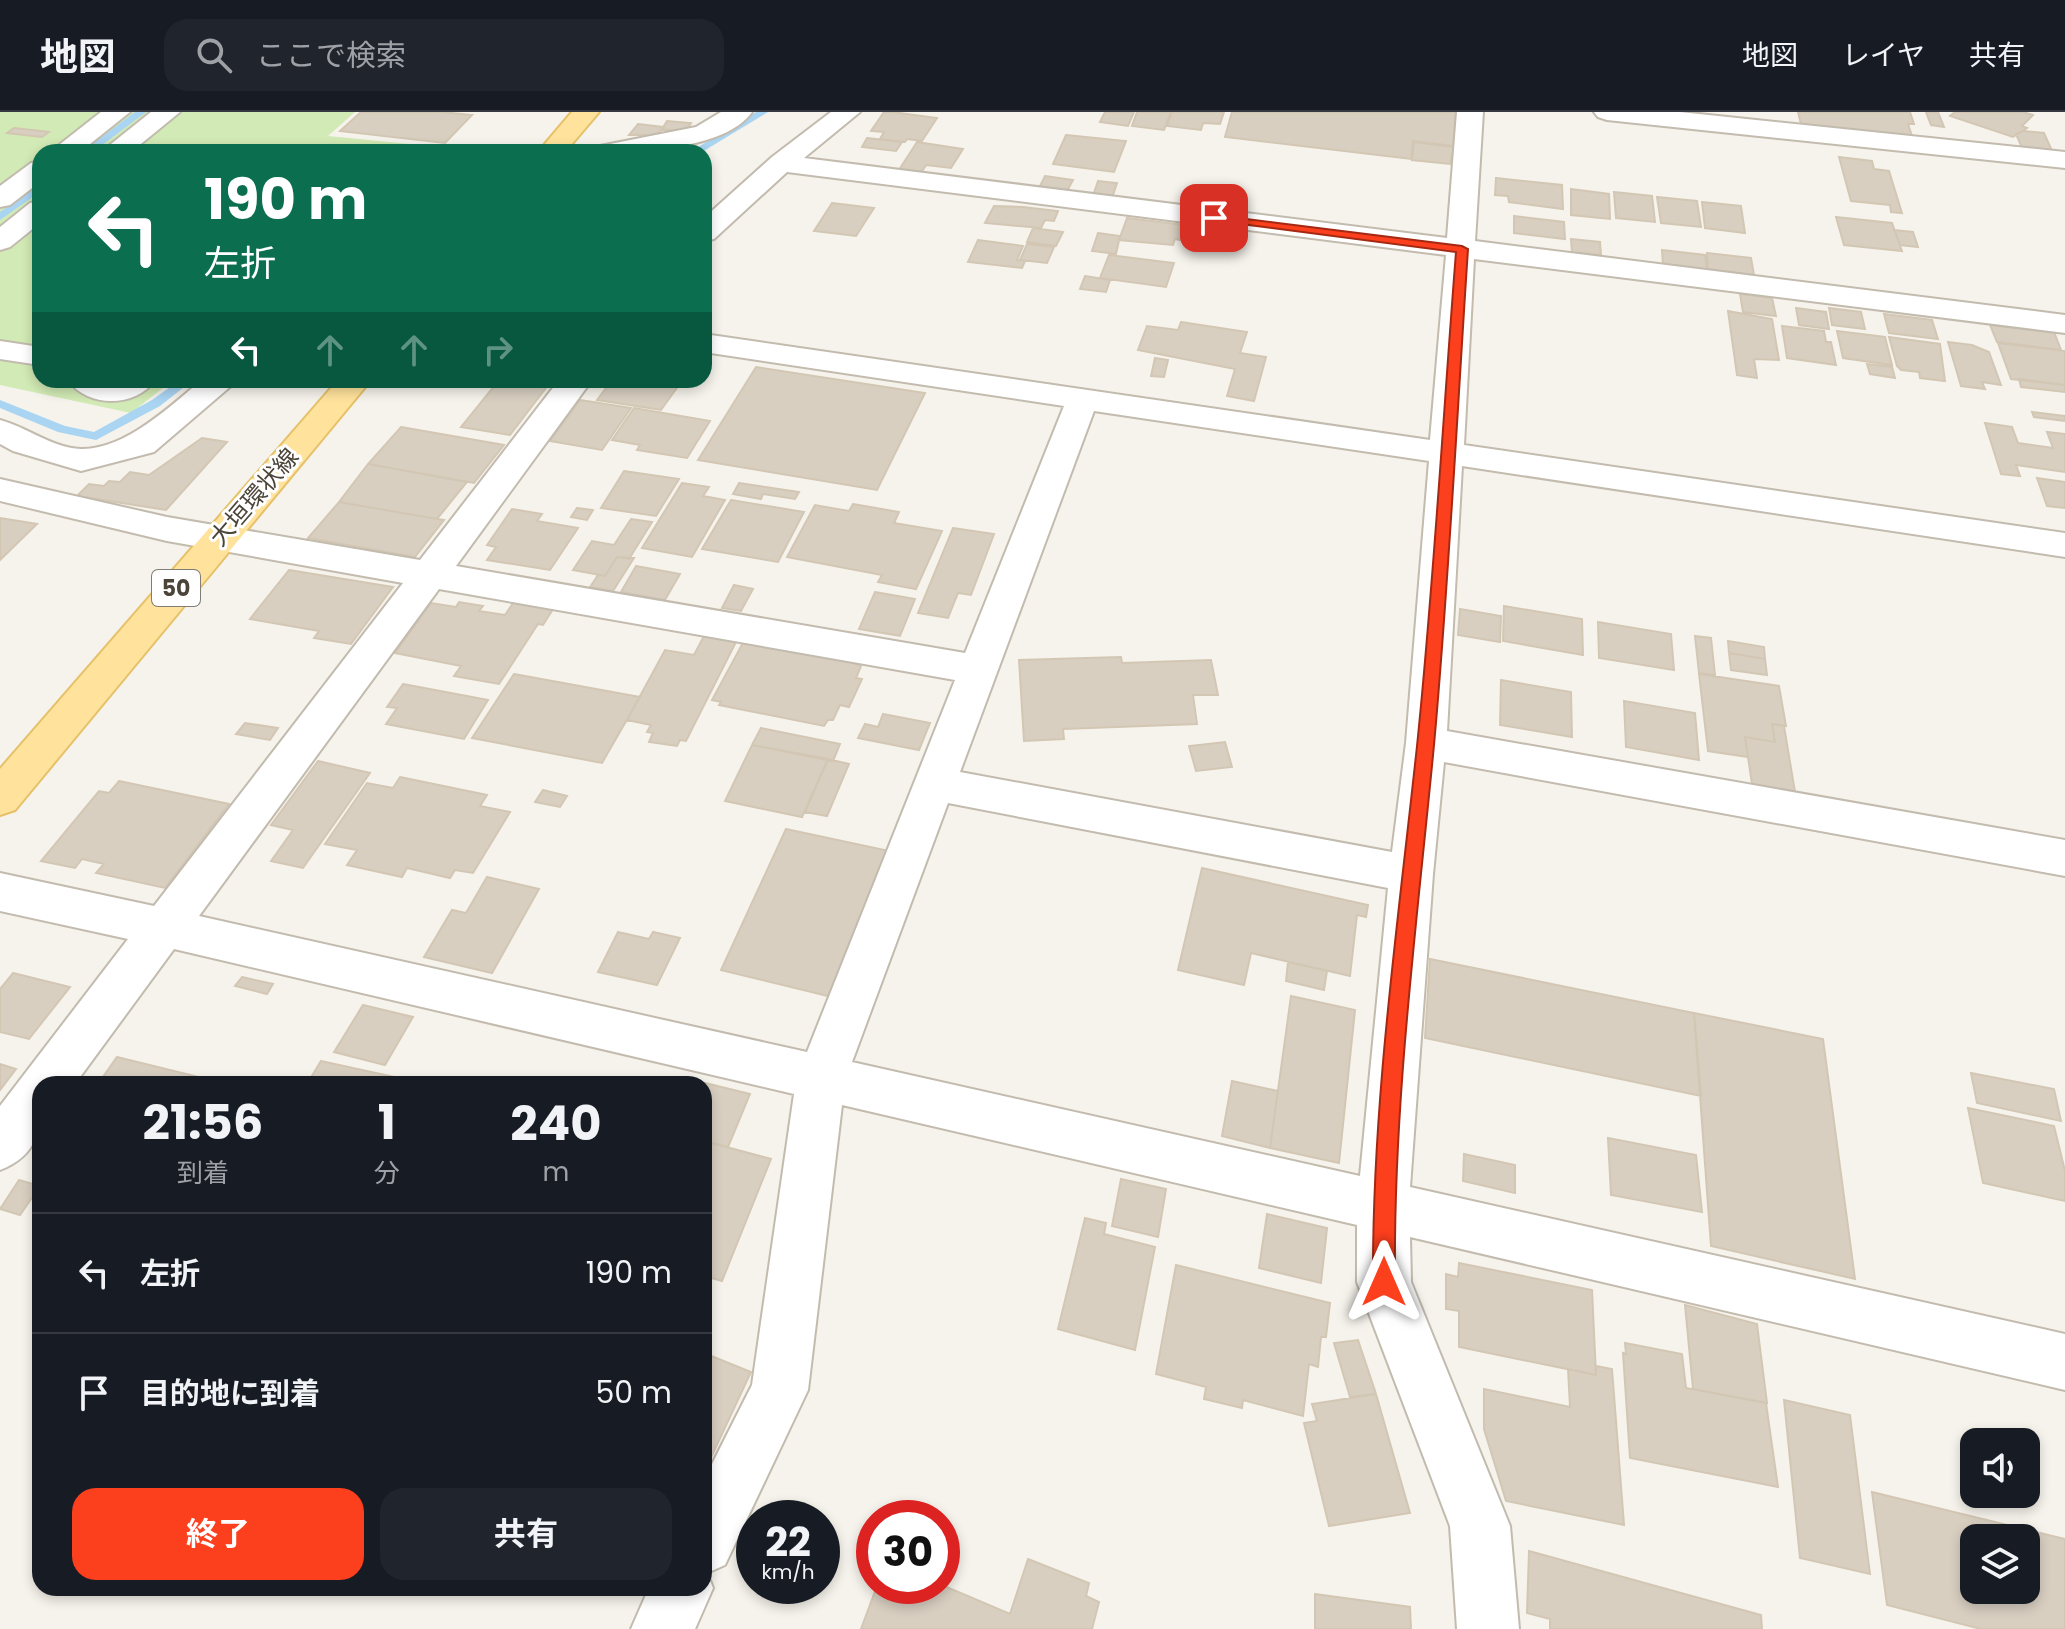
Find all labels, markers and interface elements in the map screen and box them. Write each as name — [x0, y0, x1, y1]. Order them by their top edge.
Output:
search box — [164, 19, 724, 91]
text: 地図 — [40, 30, 116, 83]
icon: search — [192, 33, 236, 77]
text: ここで検索 — [256, 34, 406, 77]
text: 地図 — [1742, 36, 1798, 75]
text: レイヤ — [1842, 36, 1925, 75]
text: 共有 — [1969, 36, 2025, 75]
text: 190 m — [204, 160, 367, 239]
icon: left — [72, 176, 176, 280]
pin — [1180, 184, 1248, 252]
icon: arrive — [1192, 196, 1236, 240]
text: 左折 — [204, 238, 276, 289]
icon: left — [224, 328, 268, 372]
icon: ahead — [308, 328, 352, 372]
icon: ahead — [392, 328, 436, 372]
icon: right — [476, 328, 520, 372]
street label: 大垣環状線 — [202, 441, 306, 553]
road number: 50 — [152, 570, 200, 606]
text: 21:56 — [142, 1089, 263, 1156]
text: 1 — [378, 1089, 396, 1156]
text: 240 — [510, 1090, 602, 1157]
text: m — [543, 1154, 569, 1190]
text: 到着 — [177, 1155, 229, 1191]
text: 分 — [374, 1155, 400, 1191]
position arrow — [1342, 1240, 1426, 1324]
icon: left — [72, 1251, 116, 1295]
text: 190 m — [586, 1251, 672, 1294]
text: 左折 — [140, 1252, 200, 1295]
icon: arrive — [72, 1371, 116, 1415]
text: 50 m — [595, 1371, 672, 1414]
text: 目的地に到着 — [140, 1372, 320, 1415]
map controls — [1960, 1428, 2040, 1604]
button: sound — [1960, 1428, 2040, 1508]
button: 終了 — [72, 1488, 364, 1580]
button: 共有 — [380, 1488, 672, 1580]
speed limit sign: 30 — [856, 1500, 960, 1604]
text: 22 — [765, 1514, 811, 1570]
button: layers — [1960, 1524, 2040, 1604]
text: km/h — [761, 1558, 815, 1586]

